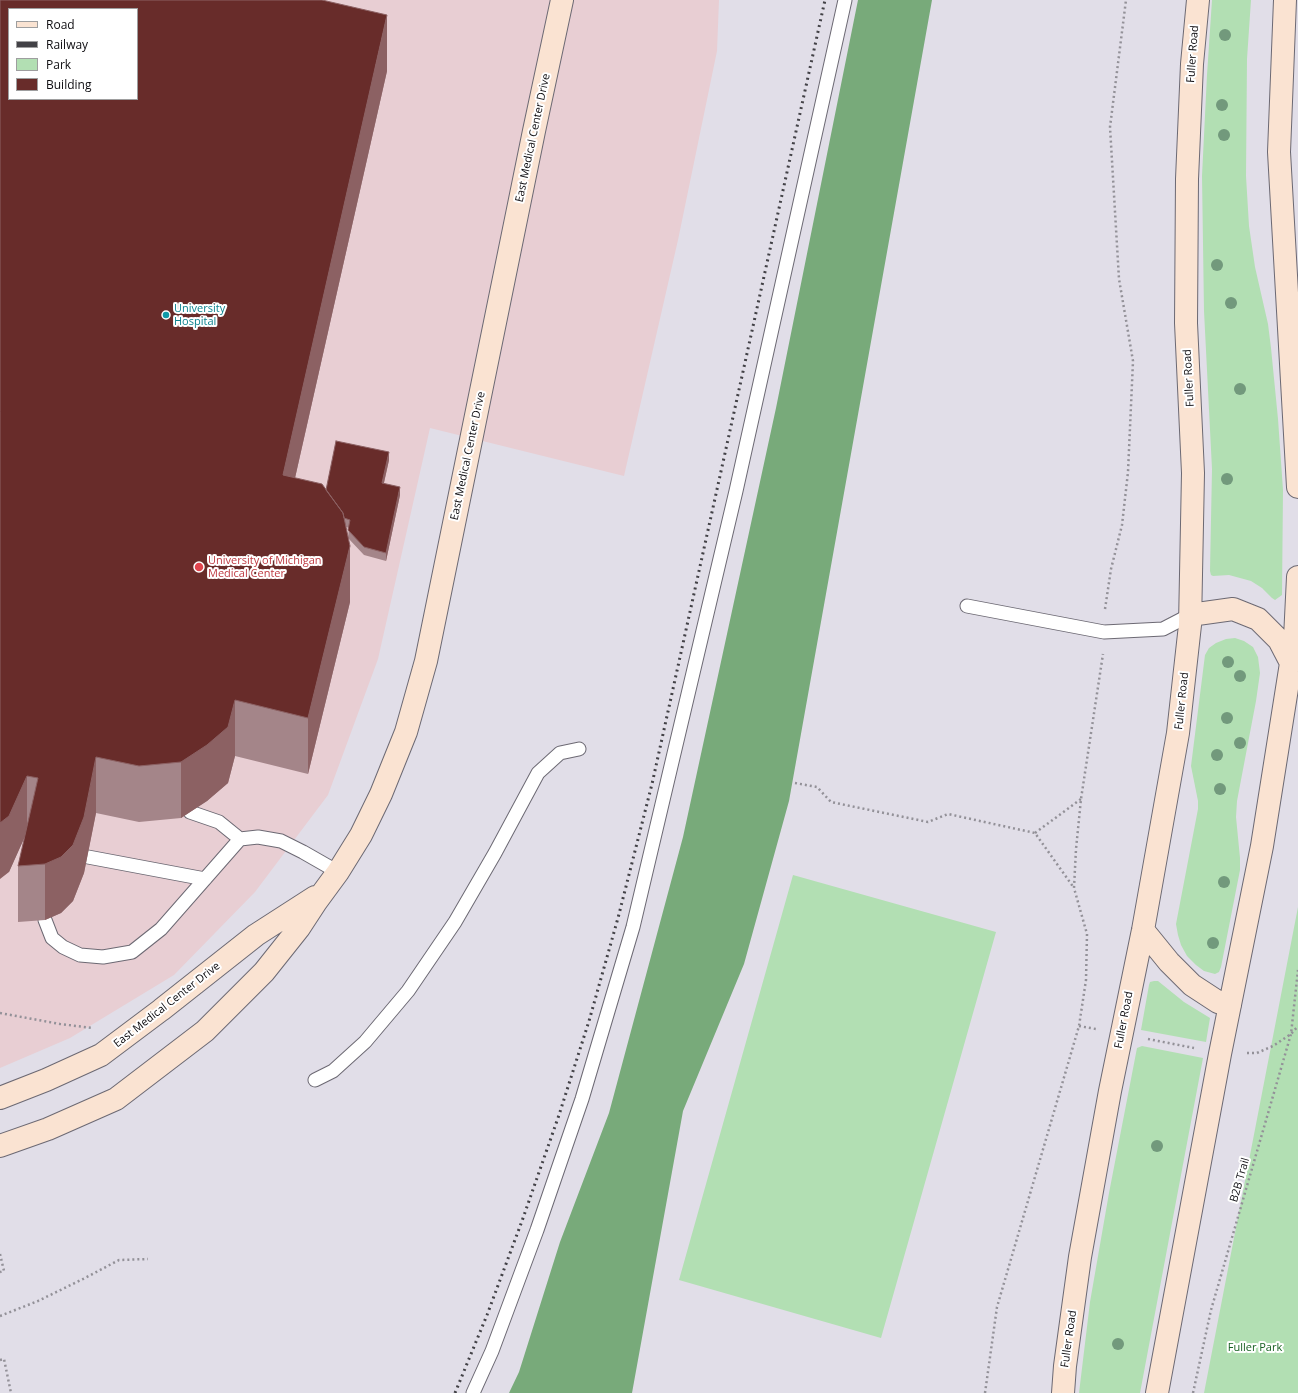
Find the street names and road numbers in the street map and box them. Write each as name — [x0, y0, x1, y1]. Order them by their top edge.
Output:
street label: Fuller Road — [1184, 25, 1202, 83]
street label: East Medical Center Drive — [513, 73, 553, 203]
street label: Fuller Road — [1181, 349, 1197, 407]
street label: East Medical Center Drive — [448, 391, 488, 521]
street label: Fuller Road — [1172, 672, 1192, 730]
street label: East Medical Center Drive — [111, 959, 223, 1051]
street label: Fuller Road — [1112, 990, 1136, 1050]
street label: B2B Trail — [1227, 1156, 1253, 1204]
street label: Fuller Road — [1058, 1309, 1080, 1369]

